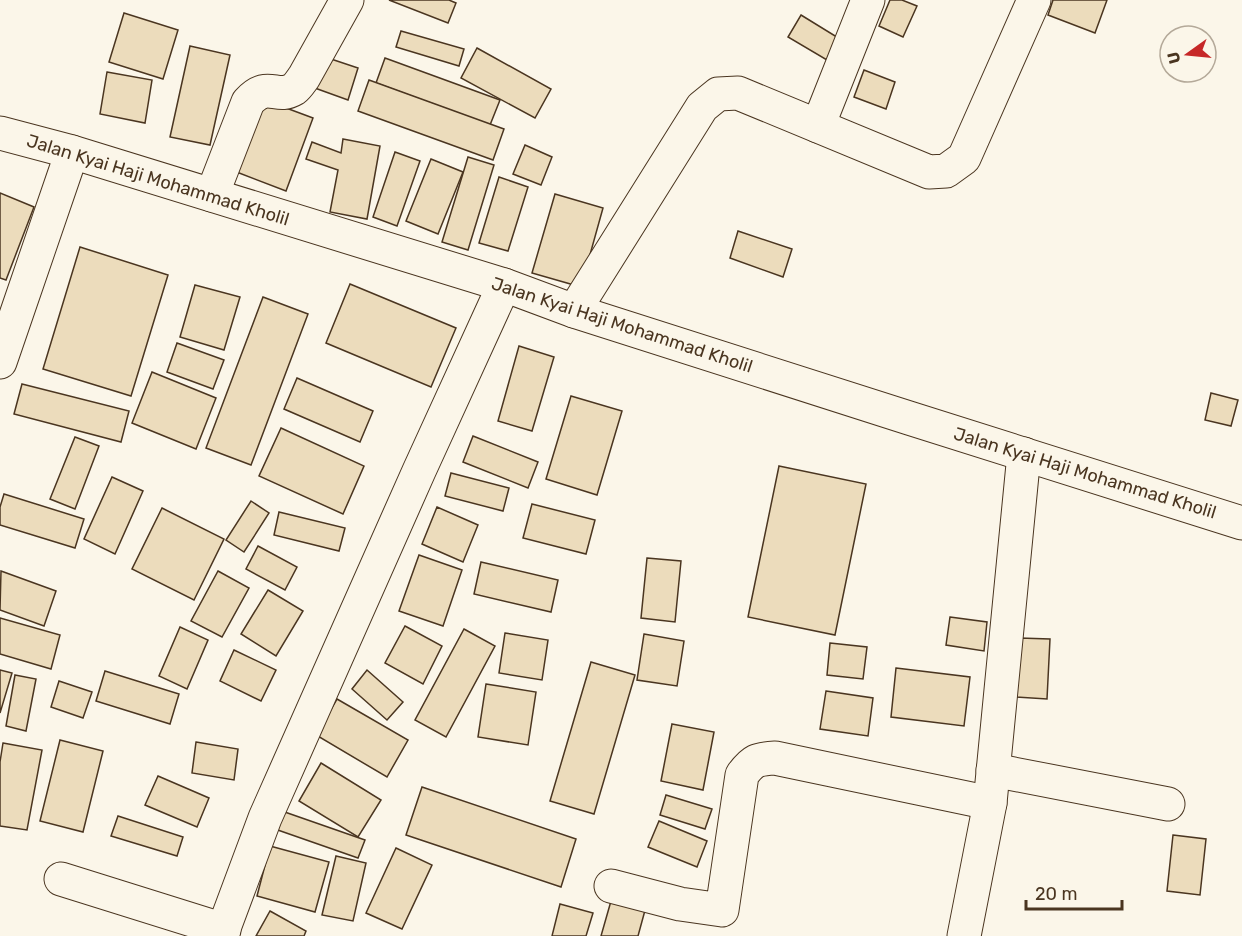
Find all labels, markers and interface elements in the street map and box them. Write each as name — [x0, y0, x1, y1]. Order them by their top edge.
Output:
north arrow — [1158, 24, 1218, 84]
text: U — [1163, 50, 1185, 66]
street label: Jalan Kyai Haji Mohammad Kholil — [24, 130, 292, 230]
street label: Jalan Kyai Haji Mohammad Kholil — [489, 272, 755, 378]
street label: Jalan Kyai Haji Mohammad Kholil — [951, 423, 1219, 523]
scale bar — [1026, 873, 1122, 911]
text: 20 m — [1035, 883, 1077, 905]

